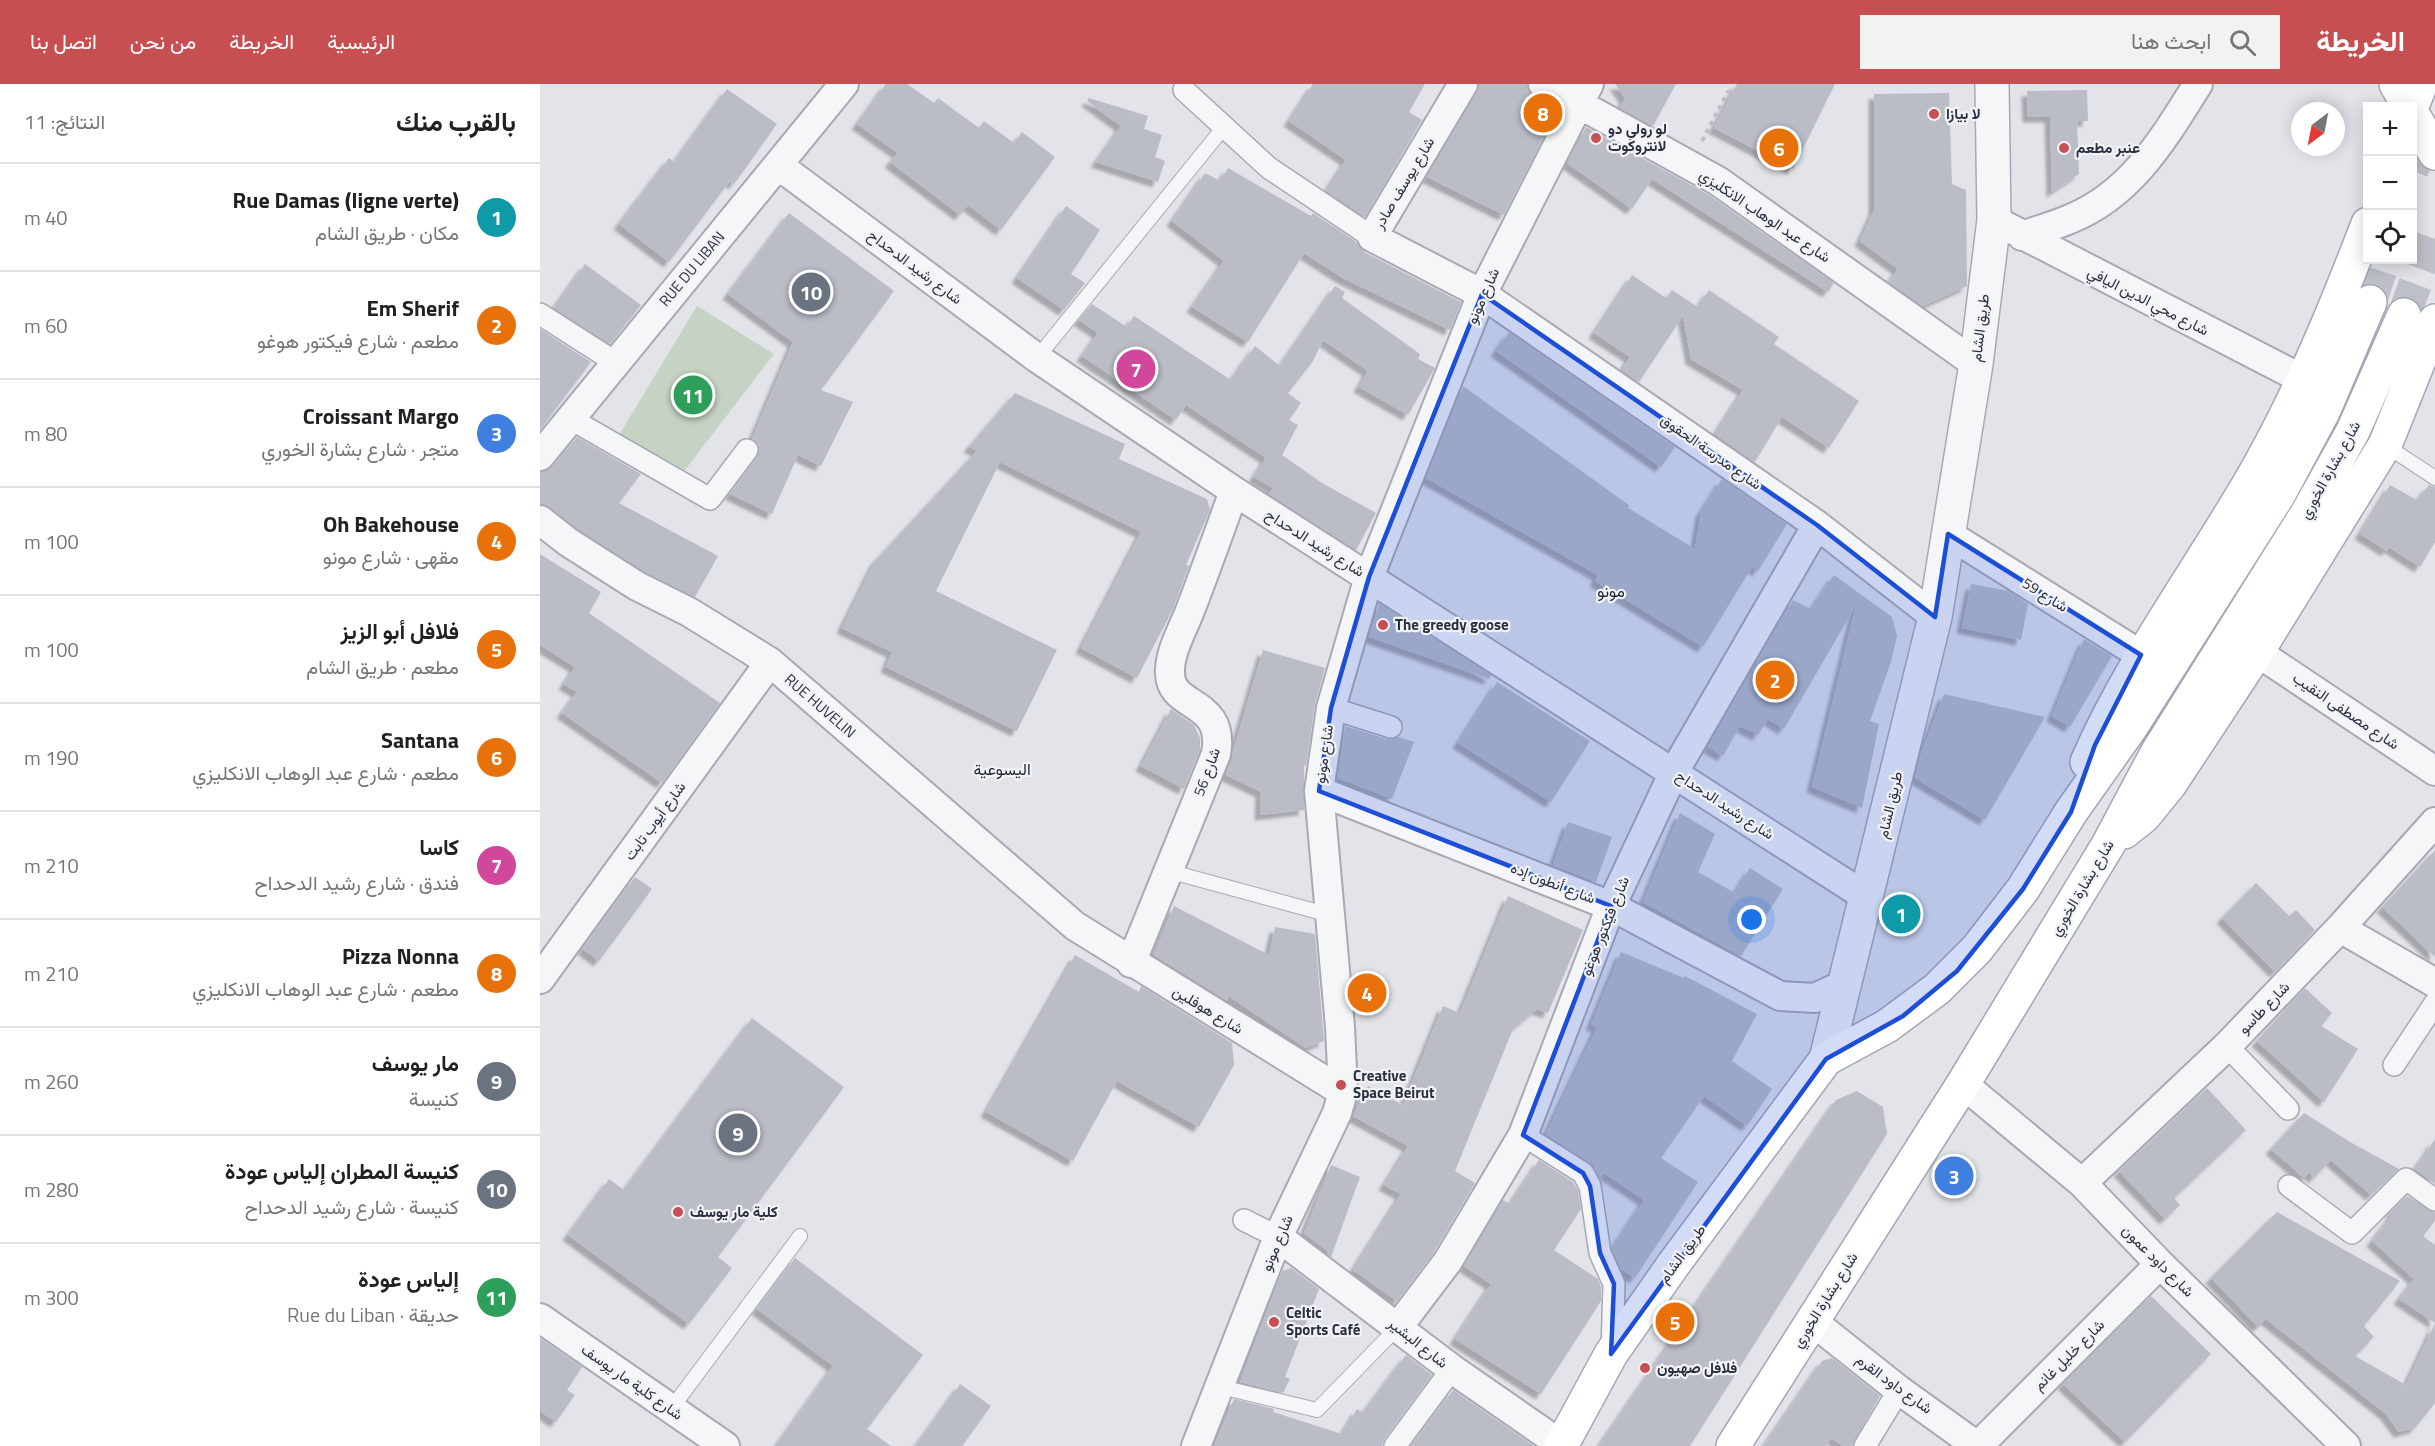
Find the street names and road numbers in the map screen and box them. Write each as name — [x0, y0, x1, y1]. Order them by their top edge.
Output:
street label: شارع يوسف صادر — [1367, 132, 1440, 234]
street label: شارع عبد الوهاب الانكليزي — [1694, 163, 1836, 270]
street label: شارع رشيد الدحداح — [863, 223, 968, 310]
street label: RUE DU LIBAN — [653, 226, 730, 311]
street label: شارع محي الدين اليافي — [2083, 260, 2213, 343]
street label: شارع مونو — [1460, 264, 1505, 327]
street label: طريق الشام — [1964, 292, 1995, 363]
street label: شارع مدرسة الحقوق — [1656, 408, 1767, 495]
street label: شارع بشارة الخوري — [2293, 416, 2368, 524]
street label: شارع رشيد الدحداح — [1261, 503, 1370, 582]
street label: شارع 59 — [2018, 572, 2073, 618]
street label: شارع مصطفى النقيب — [2288, 666, 2405, 755]
street label: RUE HUVELIN — [779, 668, 861, 743]
street label: شارع مونو — [1308, 723, 1339, 785]
street label: شارع 56 — [1187, 744, 1226, 799]
street label: شارع رشيد الدحداح — [1671, 764, 1779, 845]
street label: طريق الشام — [1871, 769, 1908, 841]
street label: شارع أيوب تابت — [618, 776, 691, 865]
street label: شارع بشارة الخوري — [2044, 835, 2121, 941]
street label: شارع أنطون إده — [1507, 856, 1599, 909]
street label: شارع فيكتور هوغو — [1574, 872, 1635, 979]
street label: شارع طاسو — [2233, 976, 2295, 1039]
street label: شارع هوفلين — [1168, 979, 1248, 1040]
street label: شارع مونو — [1254, 1211, 1299, 1274]
street label: طريق الشام — [1652, 1219, 1711, 1288]
street label: شارع داود عمون — [2117, 1219, 2200, 1302]
street label: شارع بشارة الخوري — [1786, 1247, 1865, 1353]
street label: شارع البشير — [1383, 1311, 1453, 1374]
street label: شارع خليل غانم — [2028, 1313, 2110, 1396]
street label: شارع كلية مار يوسف — [577, 1338, 688, 1425]
street label: شارع داود القرم — [1851, 1348, 1938, 1419]

